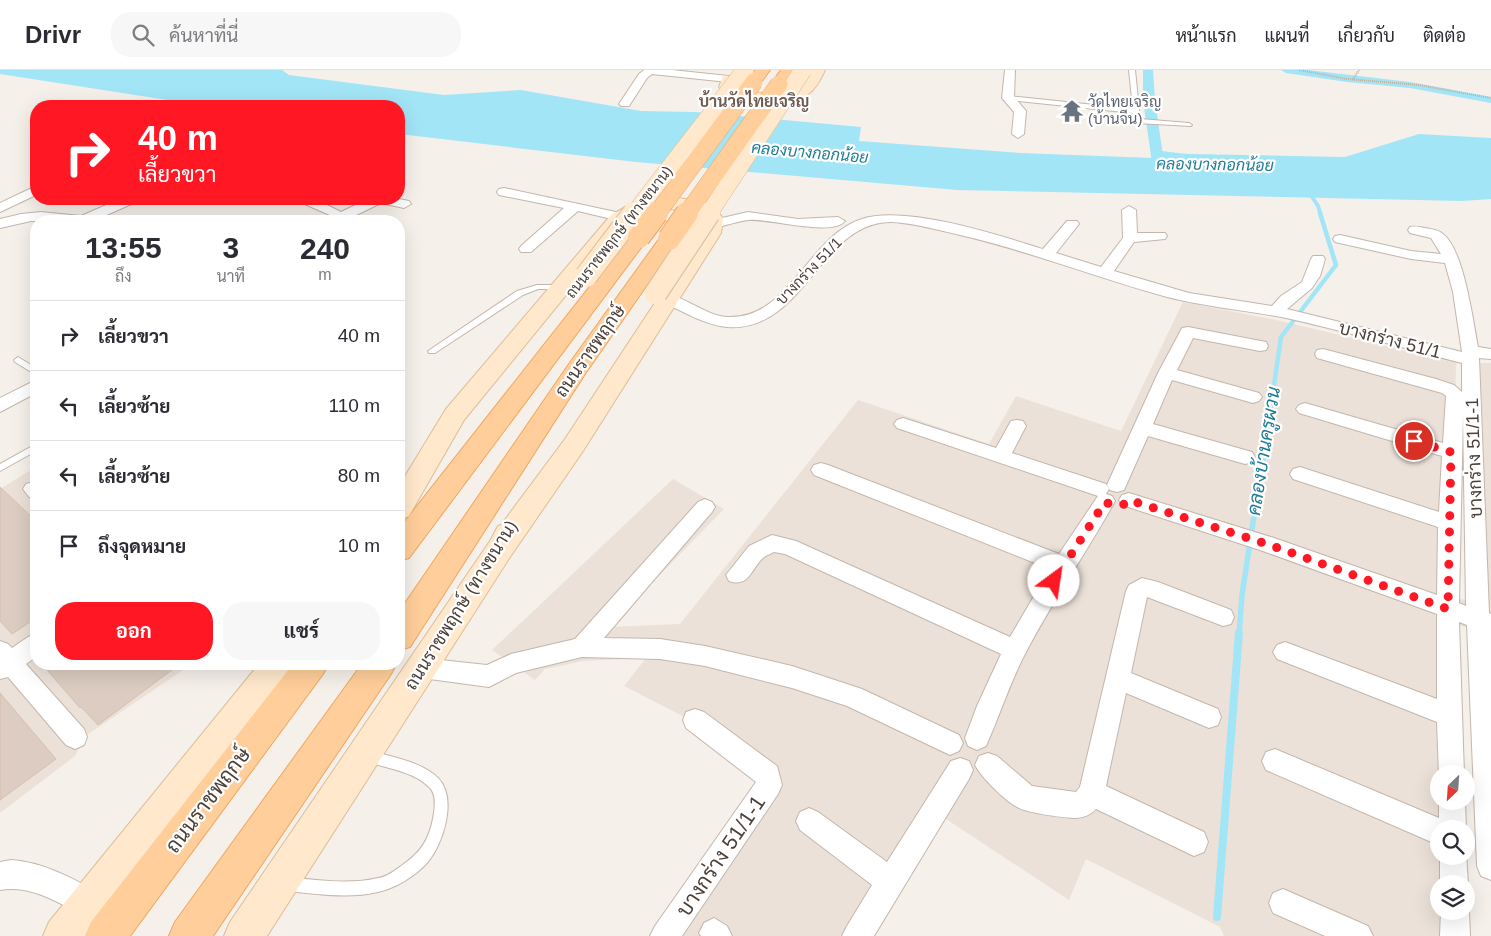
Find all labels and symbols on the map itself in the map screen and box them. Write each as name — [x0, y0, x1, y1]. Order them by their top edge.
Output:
district label: บ้านวัดไทยเจริญ — [699, 90, 809, 112]
place label: วัดไทยเจริญ (บ้านจีน) — [1088, 92, 1162, 127]
temple icon: วัดไทยเจริญ (บ้านจีน) — [1059, 98, 1085, 124]
water label: คลองบางกอกน้อย — [751, 136, 869, 166]
water label: คลองบางกอกน้อย — [1156, 152, 1274, 174]
street label: ถนนราชพฤกษ์ (ทางขนาน) — [561, 162, 676, 302]
street label: บางกร่าง 51/1 — [772, 233, 845, 308]
street label: ถนนราชพฤกษ์ — [548, 299, 630, 401]
street label: บางกร่าง 51/1 — [1337, 316, 1444, 362]
water label: คลองบ้านครูผวน — [1242, 385, 1287, 517]
street label: บางกร่าง 51/1-1 — [1460, 397, 1486, 519]
pin — [1393, 420, 1435, 462]
street label: ถนนราชพฤกษ์ (ทางขนาน) — [398, 515, 522, 694]
position arrow — [1027, 554, 1079, 606]
street label: ถนนราชพฤกษ์ — [159, 741, 256, 857]
north arrow — [1430, 765, 1475, 810]
street label: บางกร่าง 51/1-1 — [672, 791, 769, 920]

